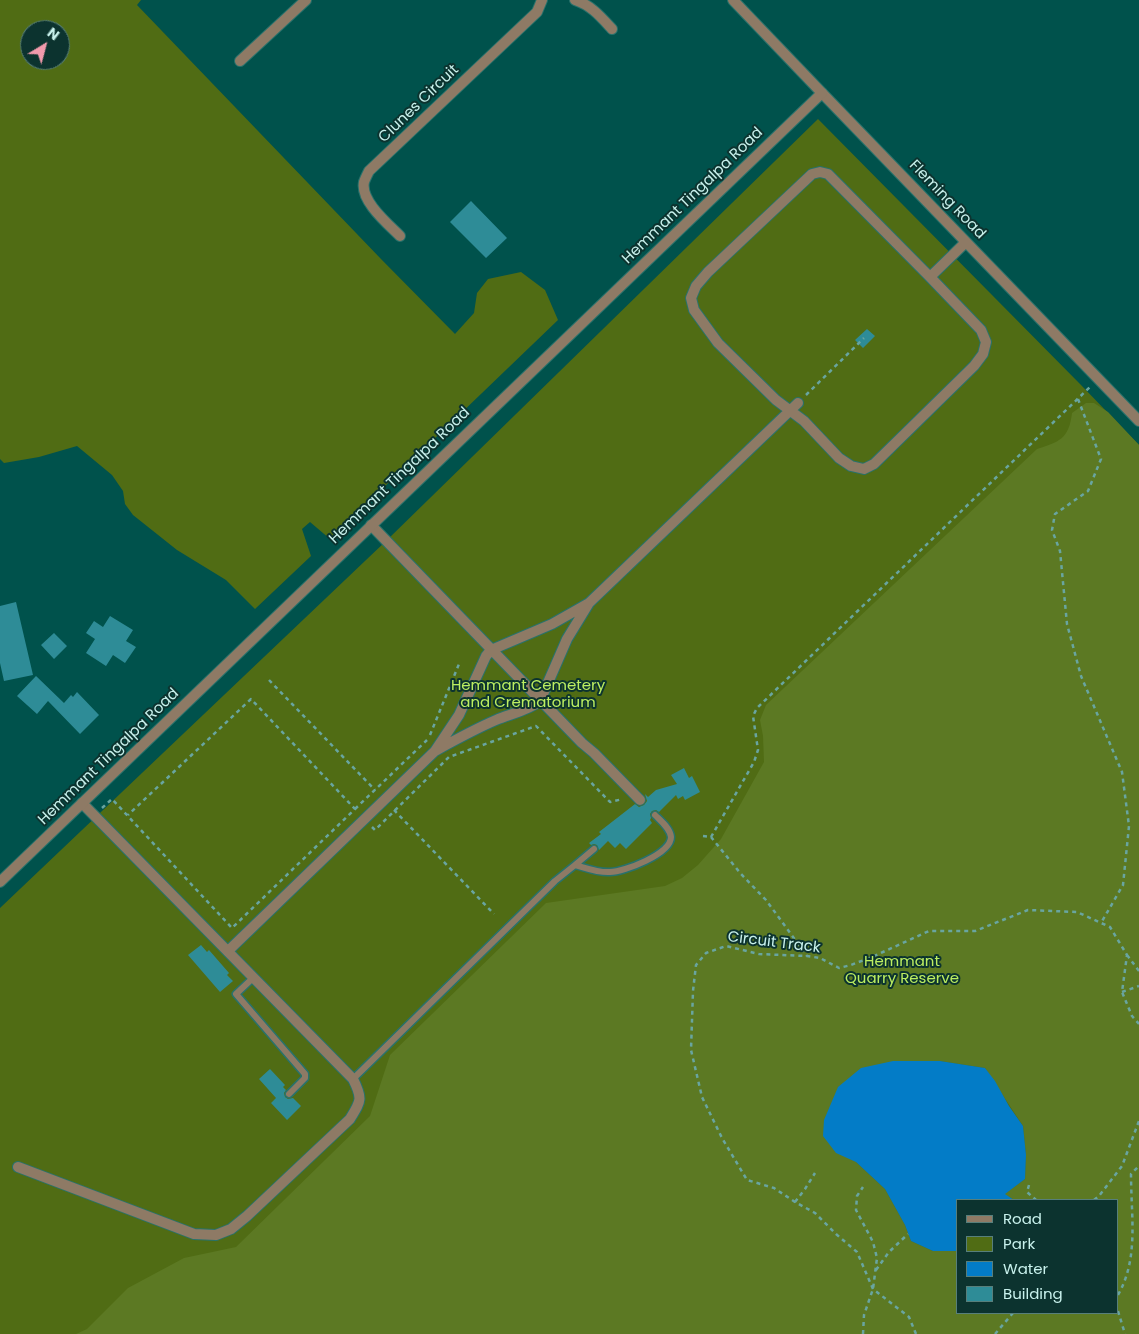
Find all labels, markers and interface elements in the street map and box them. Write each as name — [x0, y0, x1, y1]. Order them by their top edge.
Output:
north arrow — [20, 20, 70, 70]
text: N — [43, 23, 64, 45]
street label: Clunes Circuit — [375, 61, 463, 147]
street label: Hemmant Tingalpa Road — [619, 124, 767, 268]
street label: Fleming Road — [905, 157, 989, 243]
street label: Hemmant Tingalpa Road — [326, 404, 474, 548]
park label: Hemmant Cemetery and Crematorium — [451, 677, 605, 712]
street label: Hemmant Tingalpa Road — [35, 685, 183, 829]
street label: Circuit Track — [727, 928, 821, 958]
park label: Hemmant Quarry Reserve — [845, 953, 959, 988]
legend — [956, 1199, 1119, 1314]
text: Road — [1003, 1208, 1042, 1229]
text: Park — [1003, 1233, 1035, 1254]
text: Water — [1003, 1258, 1048, 1279]
text: Building — [1003, 1283, 1063, 1304]

